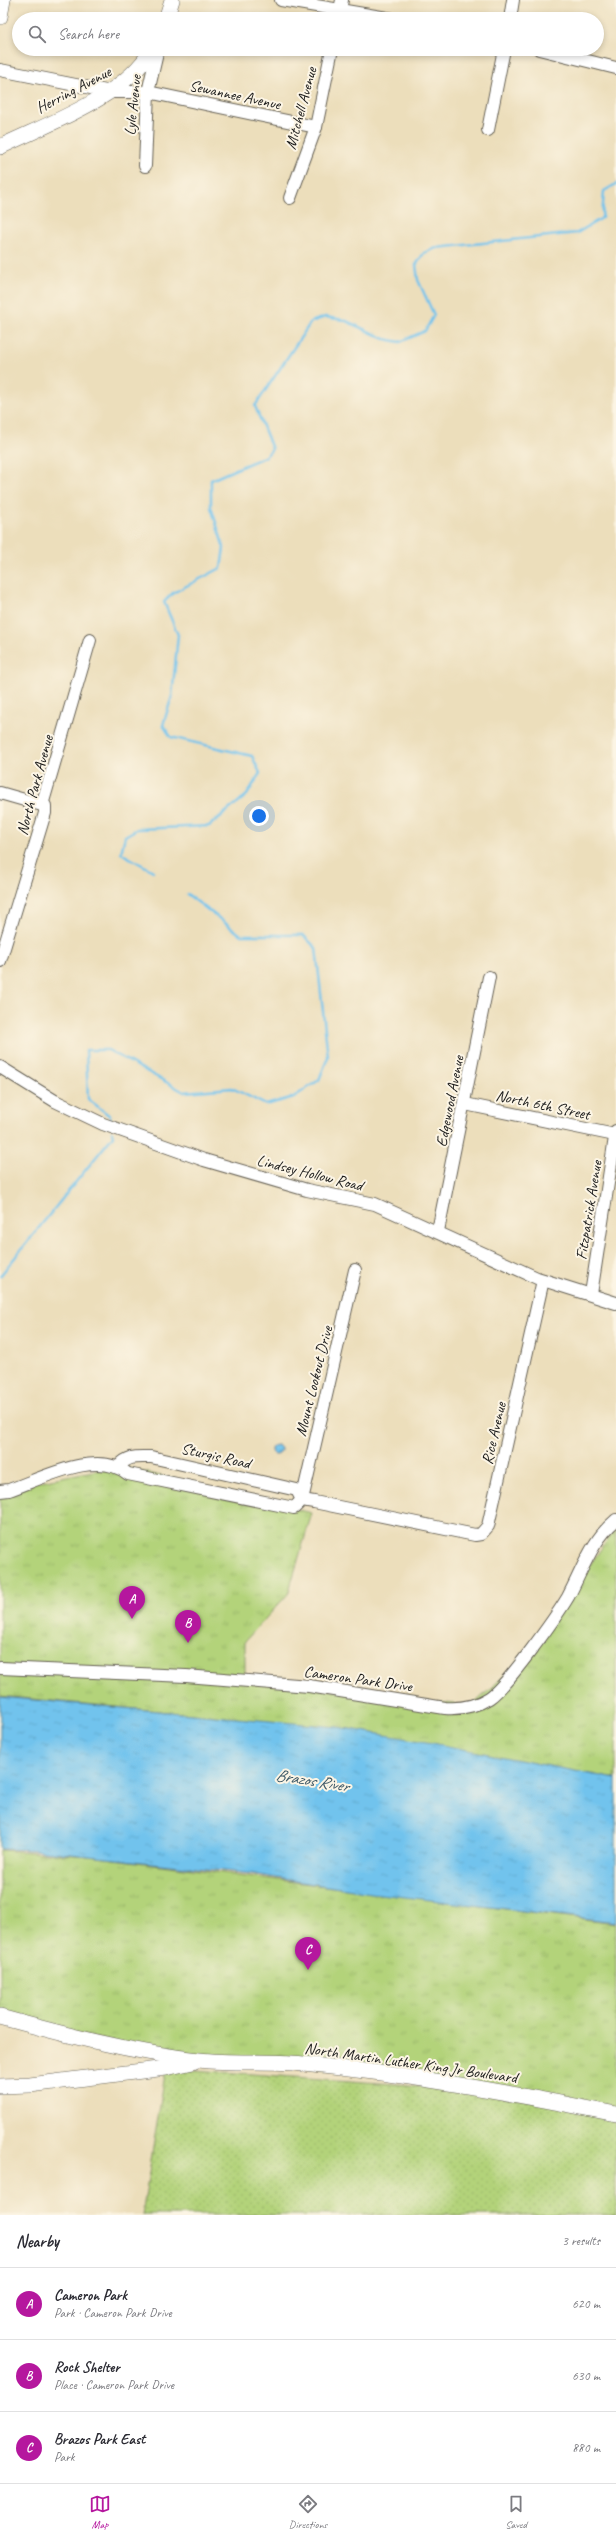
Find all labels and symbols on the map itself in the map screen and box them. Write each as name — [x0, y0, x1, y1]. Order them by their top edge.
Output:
street label: Herring Avenue — [32, 61, 116, 118]
street label: Mitchell Avenue — [280, 63, 322, 151]
street label: Lyle Avenue — [120, 72, 146, 136]
street label: Sewannee Avenue — [187, 76, 284, 115]
street label: North Park Avenue — [12, 731, 58, 837]
your location — [249, 806, 269, 826]
street label: Edgewood Avenue — [431, 1052, 469, 1148]
street label: North 6th Street — [494, 1085, 593, 1125]
street label: Lindsey Hollow Road — [255, 1150, 367, 1196]
street label: Fitzpatrick Avenue — [571, 1158, 607, 1261]
street label: Mount Lookout Drive — [291, 1322, 338, 1438]
street label: Rice Avenue — [477, 1398, 511, 1466]
street label: Sturgis Road — [179, 1438, 255, 1474]
pin: A — [119, 1586, 145, 1619]
pin: B — [175, 1610, 201, 1643]
street label: Cameron Park Drive — [303, 1662, 415, 1697]
water label: Brazos River — [274, 1764, 353, 1797]
pin: C — [295, 1937, 321, 1970]
street label: North Martin Luther King Jr Boulevard — [303, 2038, 521, 2088]

